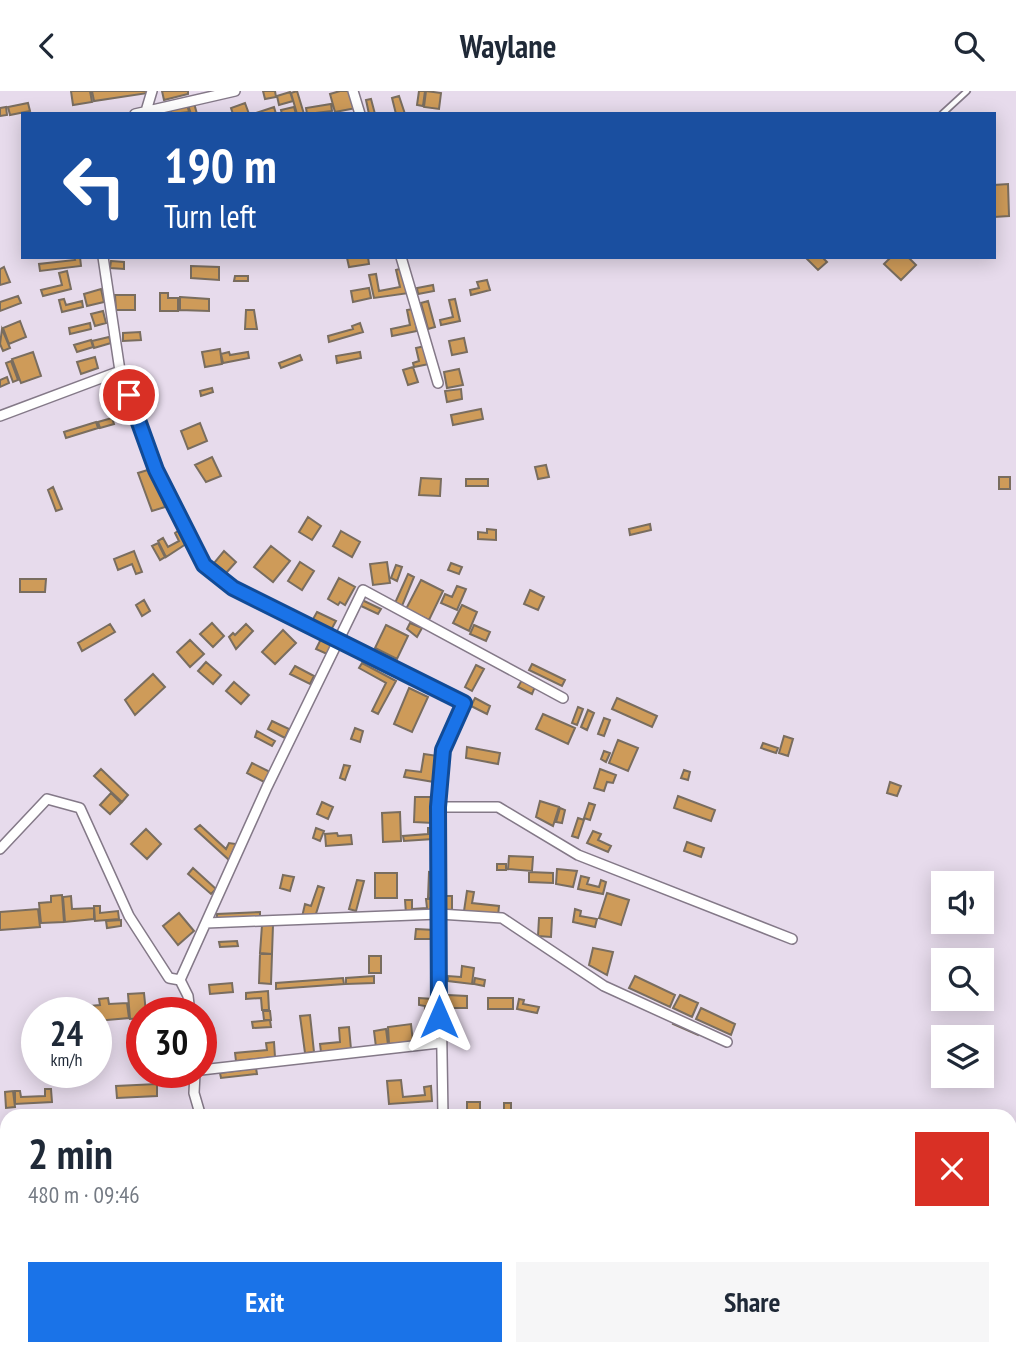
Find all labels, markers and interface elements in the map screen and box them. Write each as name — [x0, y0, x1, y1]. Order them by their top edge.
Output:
text: Waylane — [460, 25, 556, 67]
icon: back — [28, 27, 66, 65]
icon: search — [950, 27, 988, 65]
text: 190 m — [164, 133, 277, 197]
icon: left — [49, 140, 140, 231]
text: Turn left — [164, 195, 256, 237]
pin — [99, 365, 159, 425]
icon: arrive — [110, 376, 148, 414]
map controls — [931, 871, 994, 1088]
button: sound — [931, 871, 994, 934]
button: search — [931, 948, 994, 1011]
position arrow — [402, 980, 476, 1054]
speed limit sign: 30 — [126, 997, 217, 1088]
text: 24 — [50, 1010, 83, 1056]
button: layers — [931, 1025, 994, 1088]
text: km/h — [51, 1048, 82, 1071]
text: 2 min — [28, 1126, 113, 1181]
button: close — [915, 1132, 989, 1206]
text: 480 m · 09:46 — [28, 1180, 140, 1209]
button: Exit — [28, 1262, 502, 1342]
button: Share — [516, 1262, 989, 1342]

